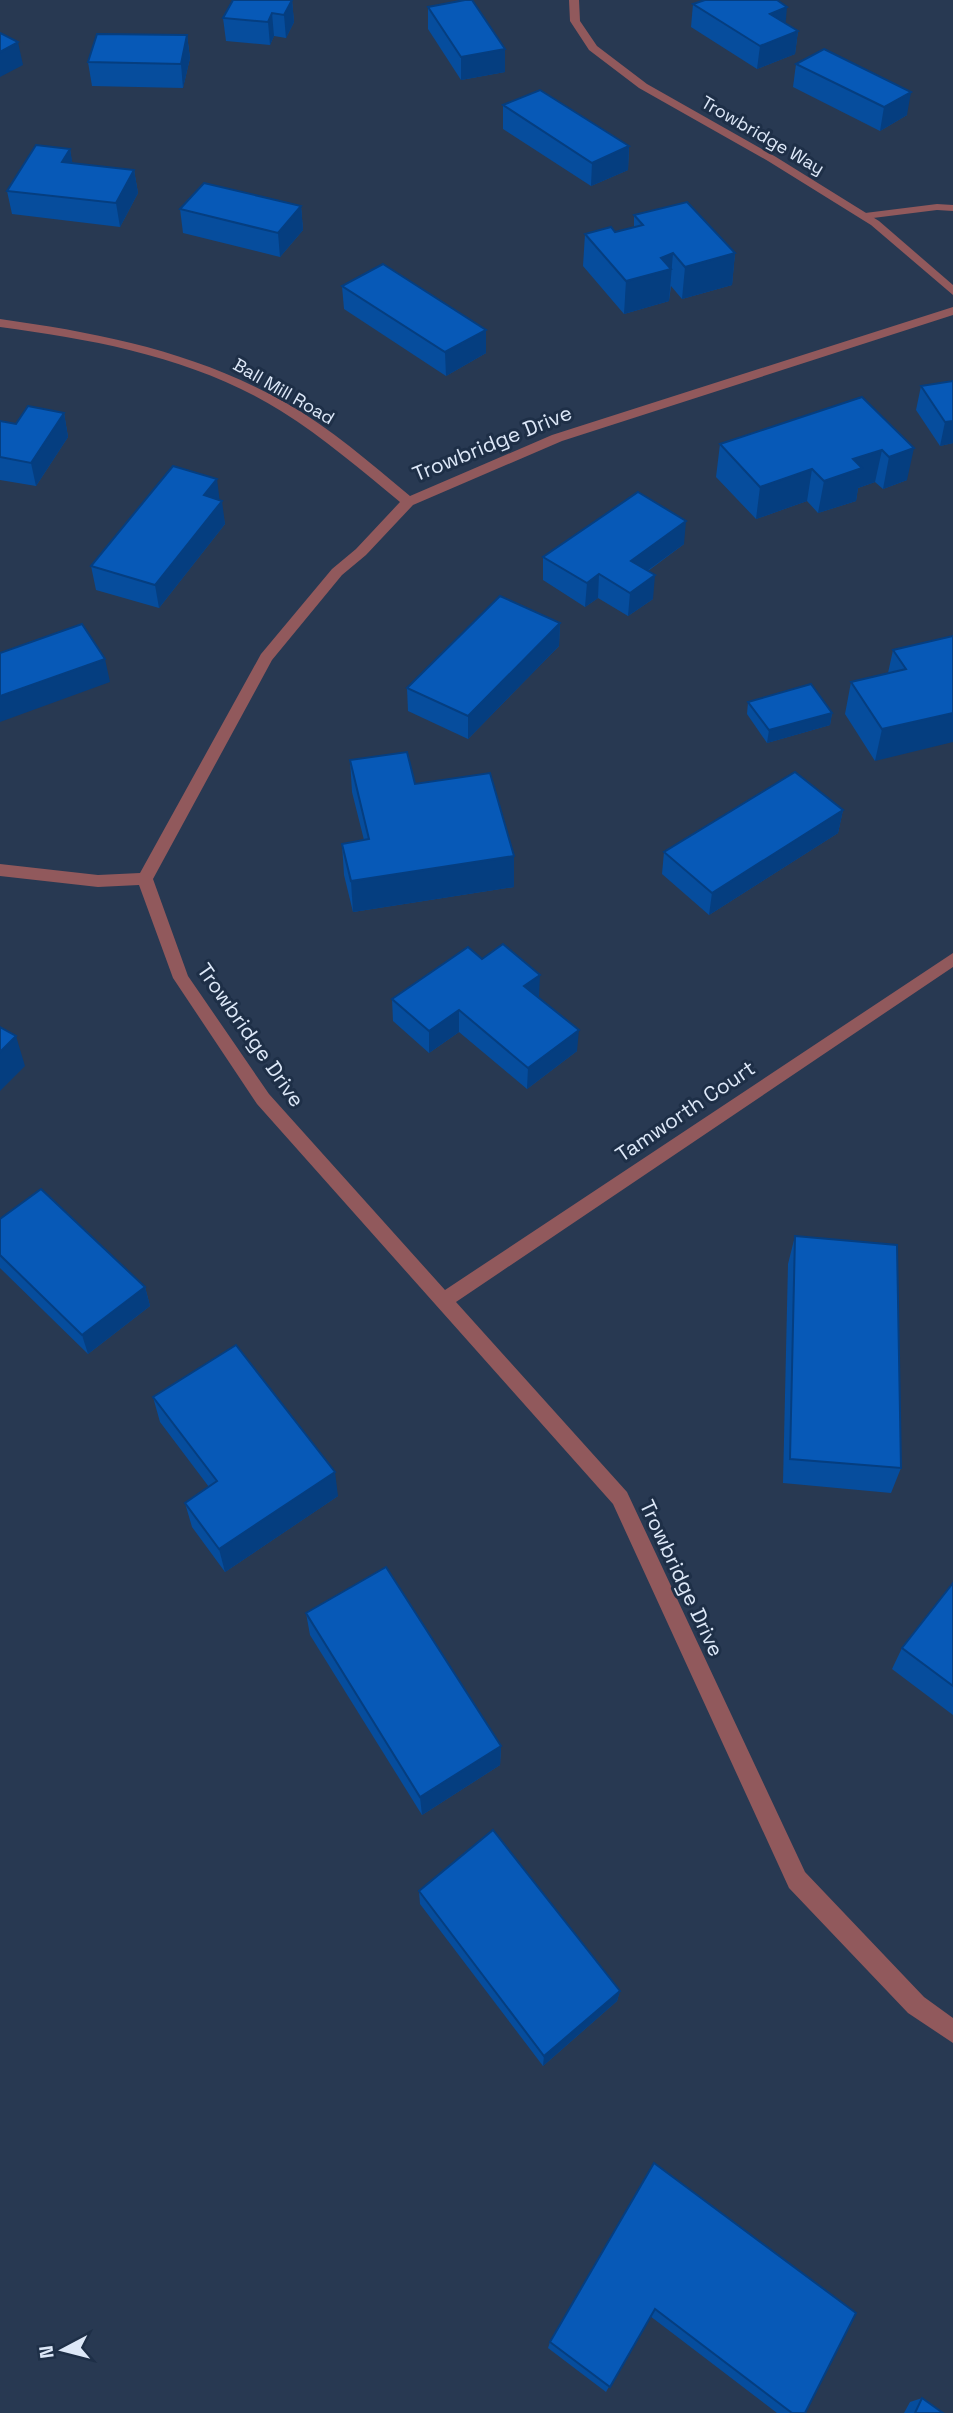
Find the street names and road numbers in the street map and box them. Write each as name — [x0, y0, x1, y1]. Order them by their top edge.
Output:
street label: Trowbridge Way — [697, 90, 829, 180]
street label: Ball Mill Road — [229, 353, 339, 429]
street label: Trowbridge Drive — [408, 399, 576, 487]
street label: Trowbridge Drive — [191, 958, 311, 1112]
street label: Tamworth Court — [610, 1054, 760, 1168]
street label: Trowbridge Drive — [634, 1495, 730, 1661]

